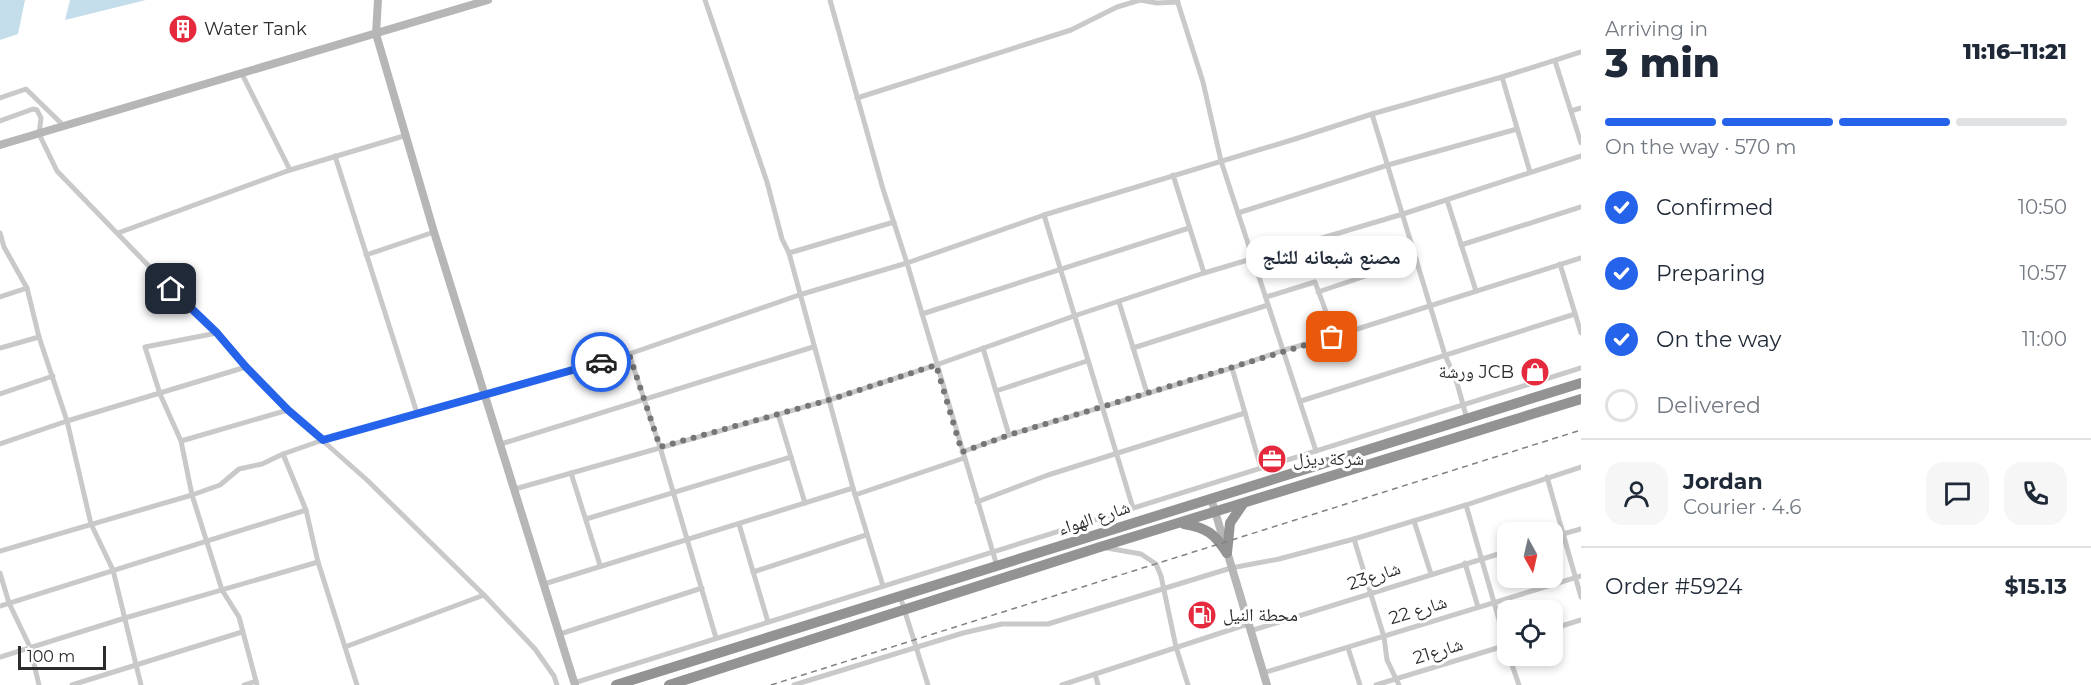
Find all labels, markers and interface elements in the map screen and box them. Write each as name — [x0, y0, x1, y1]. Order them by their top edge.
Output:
building icon: Water Tank — [167, 13, 199, 45]
text: Arriving in — [1605, 17, 1708, 41]
place label: Water Tank — [204, 18, 307, 40]
text: 11:16–11:21 — [1963, 38, 2067, 65]
text: 3 min — [1605, 39, 1720, 87]
text: On the way · 570 m — [1605, 135, 1797, 159]
icon: check — [1605, 191, 1638, 224]
text: Confirmed — [1656, 194, 1773, 221]
text: 10:50 — [2018, 195, 2067, 219]
callout: مصنع شبعانه للثلج — [1246, 235, 1418, 277]
text: مصنع شبعانه للثلج — [1262, 245, 1401, 269]
icon: check — [1605, 257, 1638, 290]
text: Preparing — [1656, 260, 1765, 287]
text: 10:57 — [2019, 261, 2067, 285]
pin — [145, 263, 196, 314]
icon: home — [154, 272, 187, 305]
pin — [1306, 311, 1357, 362]
icon: bag — [1315, 320, 1348, 353]
icon: check — [1605, 323, 1638, 356]
text: On the way — [1656, 326, 1781, 353]
text: 11:00 — [2022, 327, 2067, 351]
courier — [571, 332, 631, 392]
icon: car — [585, 346, 618, 379]
shop icon: ورشة JCB — [1519, 356, 1551, 388]
place label: ورشة JCB — [1439, 361, 1514, 383]
text: Delivered — [1656, 392, 1761, 419]
office icon: شركة ديزل — [1256, 443, 1288, 475]
place label: شركة ديزل — [1293, 448, 1364, 470]
button: person — [1605, 462, 1668, 525]
button: chat — [1926, 462, 1989, 525]
button: phone — [2004, 462, 2067, 525]
text: Jordan — [1683, 468, 1763, 495]
text: Courier · 4.6 — [1683, 495, 1801, 519]
street label: شارع الهواء — [1055, 496, 1133, 540]
north arrow — [1497, 522, 1563, 588]
map controls — [1497, 522, 1563, 666]
street label: شارع23 — [1345, 557, 1403, 595]
text: Order #5924 — [1605, 573, 1743, 600]
text: $15.13 — [2004, 573, 2067, 600]
street label: شارع 22 — [1386, 591, 1450, 629]
fuel station icon: محطة النيل — [1186, 599, 1218, 631]
button: locate — [1497, 600, 1563, 666]
place label: محطة النيل — [1223, 604, 1298, 626]
street label: شارع21 — [1410, 633, 1466, 669]
scale bar — [18, 643, 106, 670]
text: 100 m — [27, 647, 75, 666]

